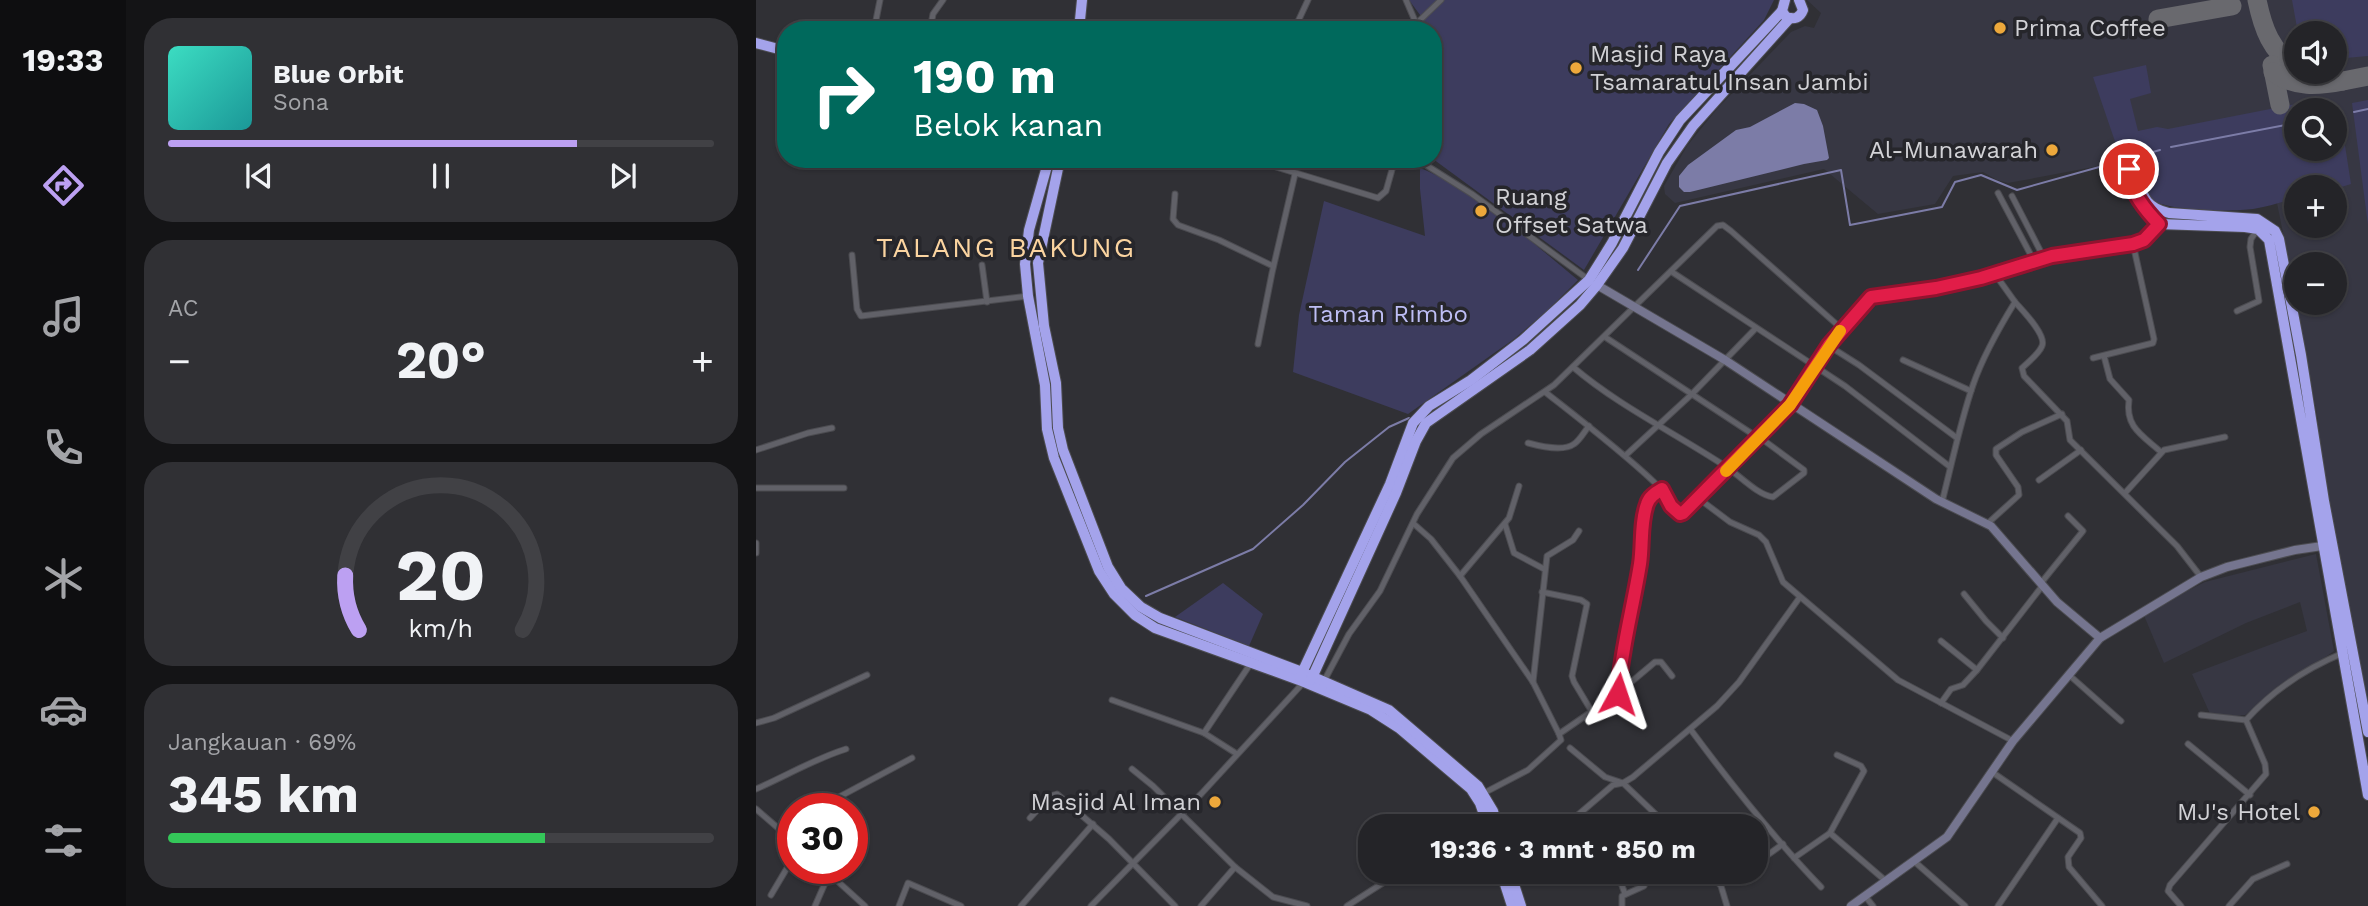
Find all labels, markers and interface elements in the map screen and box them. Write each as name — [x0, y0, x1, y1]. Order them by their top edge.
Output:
place label: Prima Coffee — [2014, 14, 2166, 42]
marker: Prima Coffee — [1992, 20, 2008, 36]
map controls — [2284, 21, 2347, 315]
button: sound — [2284, 21, 2347, 84]
place label: Masjid Raya Tsamaratul Insan Jambi — [1590, 40, 1869, 96]
text: 19:33 — [22, 41, 104, 79]
text: 190 m — [913, 47, 1056, 105]
icon: right — [798, 49, 889, 140]
text: Blue Orbit — [273, 59, 403, 89]
marker: Masjid Raya Tsamaratul Insan Jambi — [1568, 60, 1584, 76]
text: Sona — [273, 89, 329, 116]
button: search — [2284, 98, 2347, 161]
text: Belok kanan — [913, 106, 1103, 144]
place label: Al-Munawarah — [1869, 136, 2038, 164]
pin — [2099, 139, 2159, 199]
marker: Al-Munawarah — [2044, 142, 2060, 158]
icon: arrive — [2110, 150, 2148, 188]
icon: previous — [240, 157, 278, 195]
icon: pause — [422, 157, 460, 195]
icon: next — [604, 157, 642, 195]
icon: directions — [39, 161, 88, 210]
button: + — [2284, 175, 2347, 238]
place label: Ruang Offset Satwa — [1495, 183, 1648, 239]
marker: Ruang Offset Satwa — [1473, 203, 1489, 219]
district label: TALANG BAKUNG — [876, 231, 1136, 264]
button: − — [2284, 252, 2347, 315]
icon: music — [39, 292, 88, 341]
text: AC — [168, 295, 198, 322]
park label: Taman Rimbo — [1308, 300, 1468, 328]
text: 20° — [396, 330, 486, 391]
text: − — [168, 339, 191, 383]
text: + — [691, 339, 714, 383]
icon: phone — [39, 423, 88, 472]
text: 20 — [396, 532, 486, 618]
icon: climate — [39, 554, 88, 603]
text: km/h — [409, 614, 473, 643]
position arrow — [1581, 657, 1655, 731]
icon: car — [39, 685, 88, 734]
text: Jangkauan · 69% — [168, 729, 356, 756]
text: 345 km — [168, 764, 359, 825]
place label: Masjid Al Iman — [1031, 788, 1201, 816]
speed limit sign: 30 — [777, 793, 868, 884]
marker: Masjid Al Iman — [1207, 794, 1223, 810]
place label: MJ's Hotel — [2177, 798, 2301, 826]
marker: MJ's Hotel — [2306, 804, 2322, 820]
icon: filters — [39, 816, 88, 865]
text: 19:36 · 3 mnt · 850 m — [1430, 834, 1696, 864]

